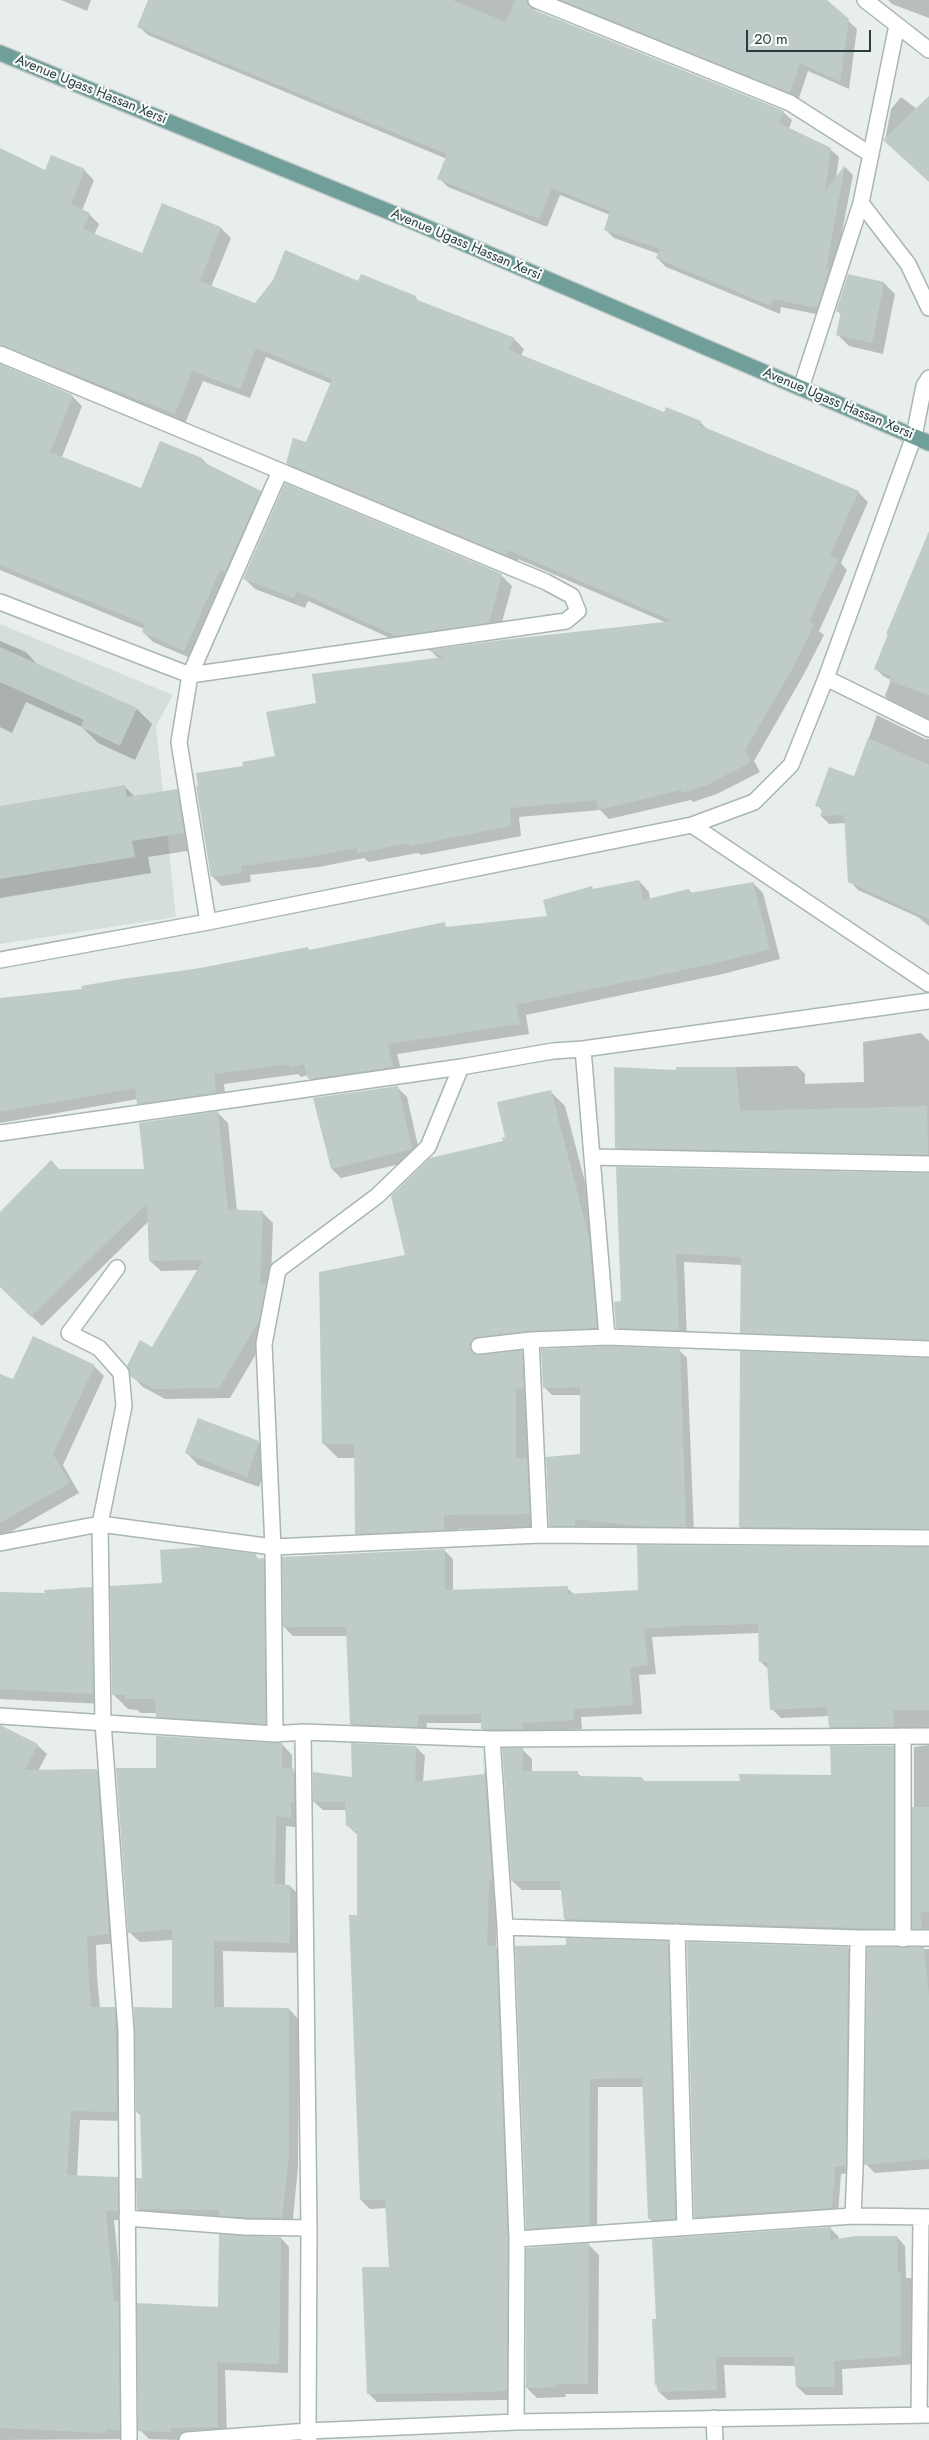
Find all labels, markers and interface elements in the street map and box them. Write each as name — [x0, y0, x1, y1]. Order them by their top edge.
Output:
scale bar — [749, 20, 874, 52]
text: 20 m — [754, 28, 788, 50]
street label: Avenue Ugass Hassan Xersi — [13, 52, 169, 128]
street label: Avenue Ugass Hassan Xersi — [388, 206, 544, 284]
street label: Avenue Ugass Hassan Xersi — [760, 365, 916, 443]

